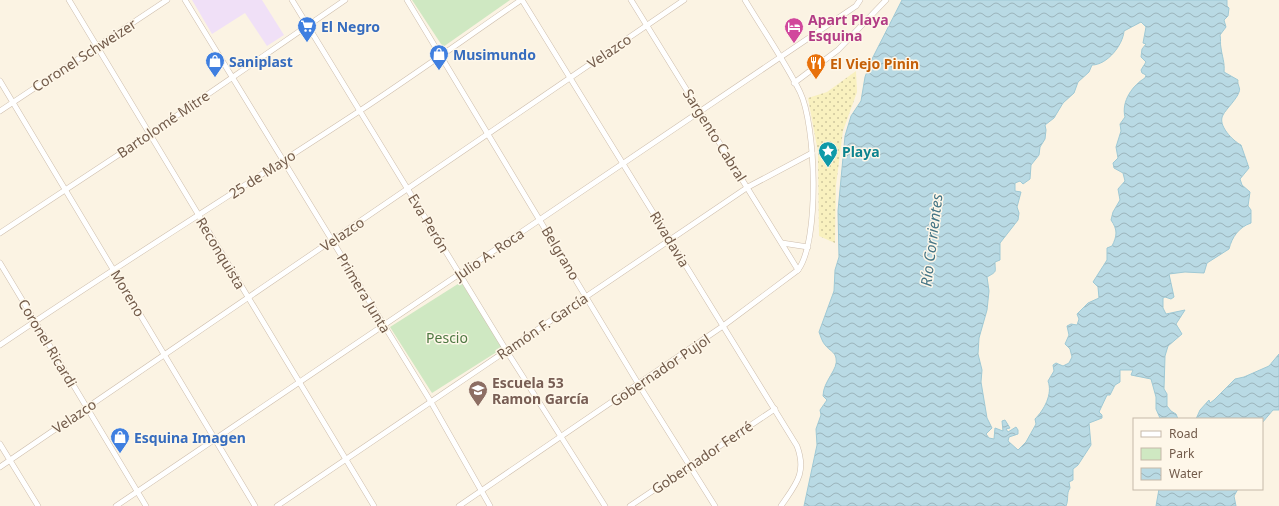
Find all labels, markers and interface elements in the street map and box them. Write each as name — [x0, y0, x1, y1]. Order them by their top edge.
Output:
place label: Apart Playa Esquina — [808, 10, 889, 45]
street label: Coronel Schweizer — [28, 14, 140, 96]
supermarket icon: El Negro — [296, 15, 318, 43]
hotel icon: Apart Playa Esquina — [783, 16, 805, 44]
place label: El Negro — [321, 17, 380, 36]
street label: Velazco — [583, 29, 635, 73]
shop icon: Musimundo — [428, 43, 450, 71]
place label: Musimundo — [453, 45, 536, 64]
shop icon: Saniplast — [204, 50, 226, 78]
place label: Saniplast — [229, 52, 293, 71]
restaurant icon: El Viejo Pinin — [805, 52, 827, 80]
place label: El Viejo Pinin — [830, 54, 919, 73]
street label: Sargento Cabral — [679, 85, 751, 185]
street label: Bartolomé Mitre — [113, 86, 213, 162]
place icon: Playa — [817, 140, 839, 168]
place label: Playa — [842, 142, 880, 161]
street label: 25 de Mayo — [225, 145, 299, 203]
street label: Eva Perón — [404, 190, 454, 256]
water label: Río Corrientes — [915, 192, 947, 287]
street label: Rivadavia — [646, 207, 694, 271]
street label: Velazco — [316, 212, 368, 256]
street label: Reconquista — [192, 213, 250, 293]
street label: Belgrano — [537, 223, 585, 283]
street label: Julio A. Roca — [449, 224, 527, 285]
street label: Primera Junta — [333, 250, 395, 336]
street label: Moreno — [107, 266, 149, 320]
street label: Ramón F. García — [493, 288, 591, 364]
street label: Coronel Ricardi — [14, 295, 82, 391]
park label: Pescio — [426, 328, 468, 347]
street label: Gobernador Pujol — [606, 329, 714, 411]
place label: Escuela 53 Ramon García — [492, 373, 589, 408]
school or university icon: Escuela 53 Ramon García — [467, 379, 489, 407]
street label: Velazco — [48, 394, 100, 438]
street label: Gobernador Ferré — [648, 416, 756, 498]
legend — [1133, 418, 1263, 490]
text: Road — [1169, 425, 1198, 442]
shop icon: Esquina Imagen — [109, 426, 131, 454]
place label: Esquina Imagen — [134, 428, 246, 447]
text: Park — [1169, 445, 1195, 462]
text: Water — [1169, 465, 1203, 482]

